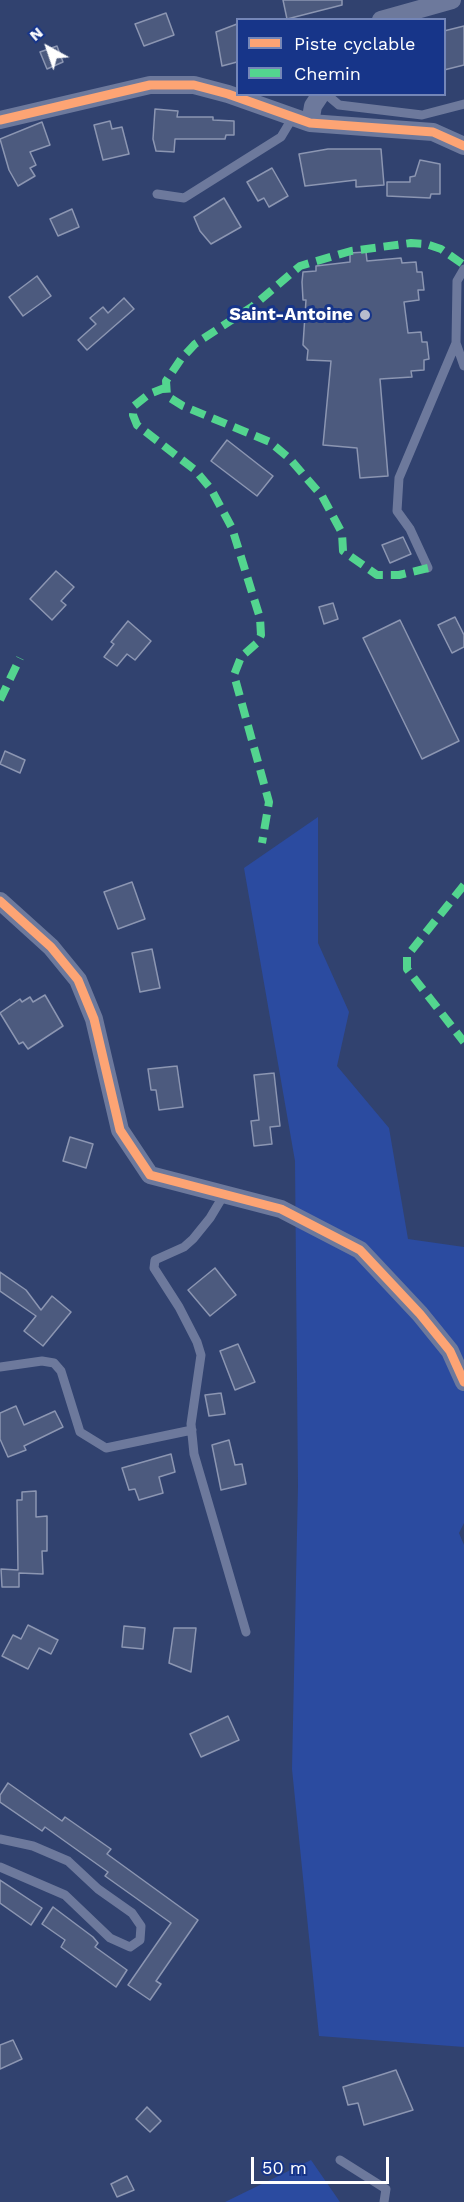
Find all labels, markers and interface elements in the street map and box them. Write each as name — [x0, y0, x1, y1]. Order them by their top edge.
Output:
north arrow — [18, 18, 78, 78]
legend — [236, 18, 446, 96]
text: N — [25, 23, 47, 45]
text: Piste cyclable — [294, 33, 415, 54]
text: Chemin — [294, 63, 361, 84]
place label: Saint-Antoine — [229, 304, 353, 326]
marker: Saint-Antoine — [358, 308, 372, 322]
scale bar — [254, 2145, 392, 2183]
text: 50 m — [262, 2157, 307, 2178]

